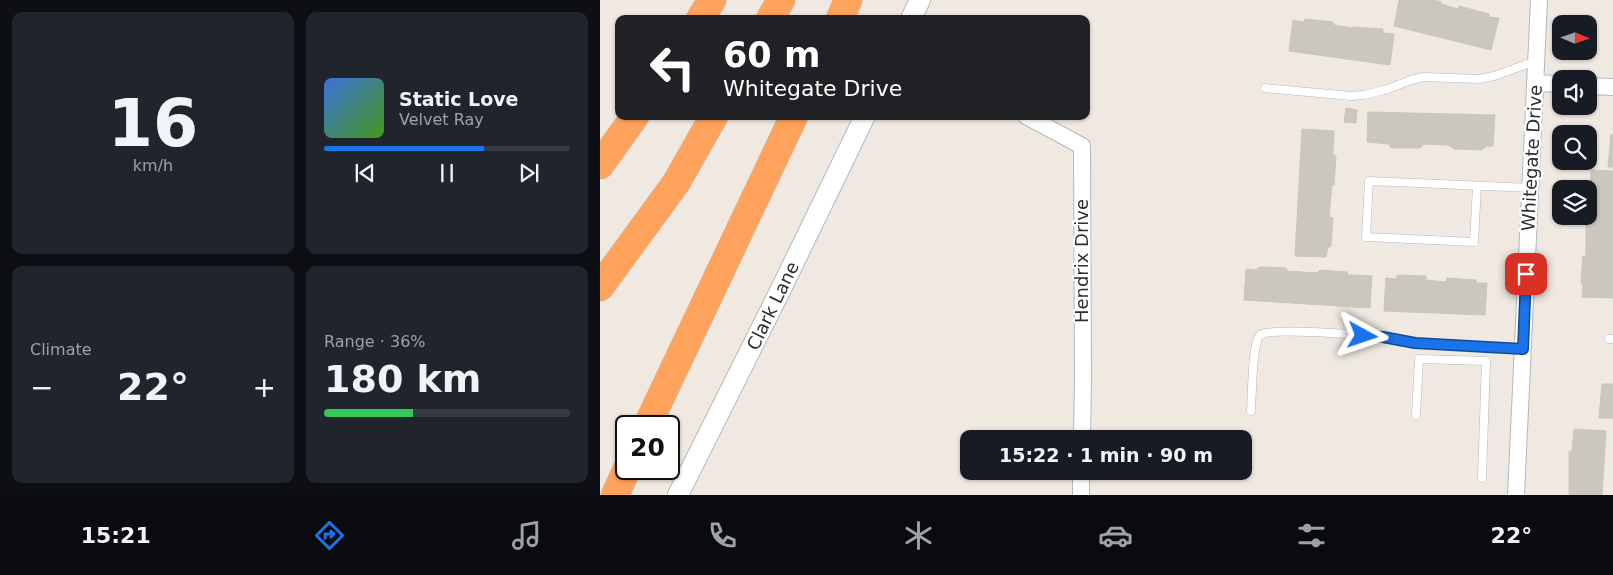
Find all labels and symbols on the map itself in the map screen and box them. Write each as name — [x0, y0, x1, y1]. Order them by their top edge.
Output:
north arrow — [1552, 15, 1598, 60]
street label: Whitegate Drive — [1517, 84, 1546, 232]
street label: Hendrix Drive — [1071, 199, 1092, 323]
pin — [1505, 253, 1547, 295]
street label: Clark Lane — [742, 258, 803, 353]
position arrow — [1336, 309, 1388, 361]
speed limit sign: 20 — [615, 415, 680, 480]

